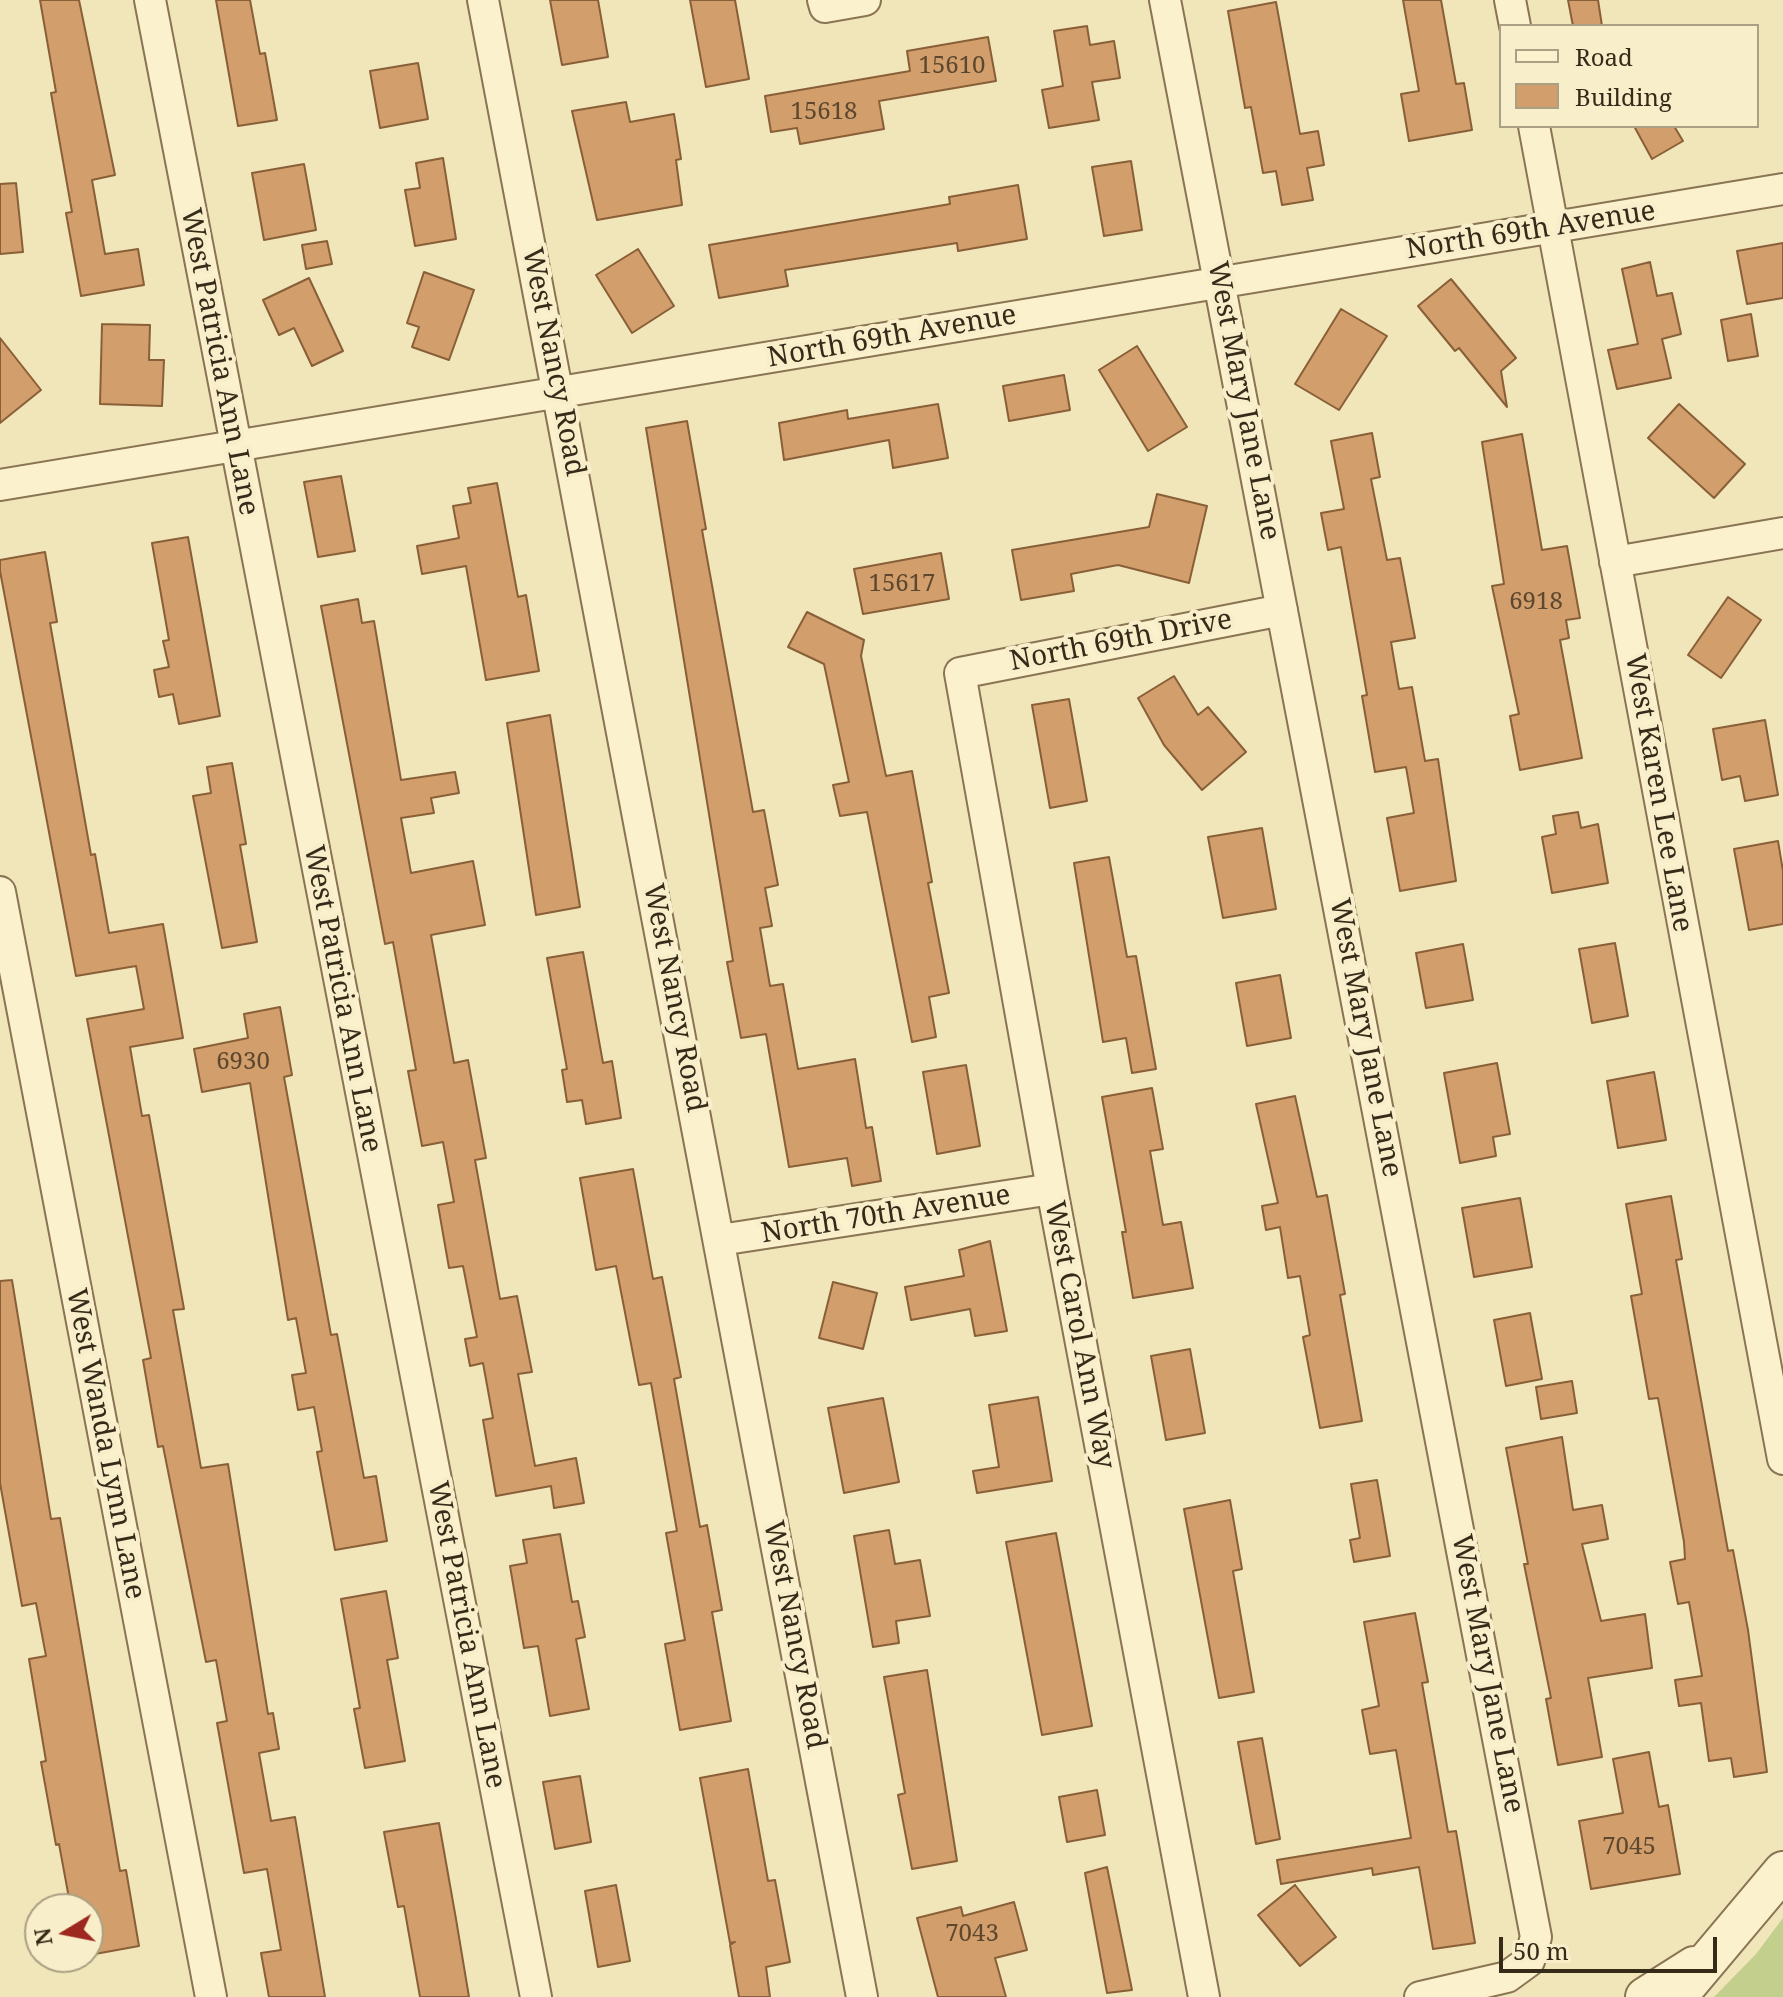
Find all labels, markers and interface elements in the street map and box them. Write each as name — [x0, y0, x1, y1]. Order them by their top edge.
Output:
legend — [1499, 24, 1759, 128]
text: Road — [1575, 40, 1633, 73]
house number: 15610 — [918, 52, 986, 80]
text: Building — [1575, 80, 1672, 113]
house number: 15618 — [790, 98, 858, 126]
street label: North 69th Avenue — [1404, 195, 1658, 267]
street label: West Patricia Ann Lane — [173, 206, 265, 518]
street label: West Nancy Road — [514, 245, 592, 479]
street label: West Mary Jane Lane — [1200, 259, 1286, 543]
street label: North 69th Avenue — [765, 299, 1019, 375]
house number: 15617 — [868, 570, 936, 598]
house number: 6918 — [1509, 588, 1563, 616]
street label: North 69th Drive — [1007, 603, 1235, 679]
street label: West Karen Lee Lane — [1617, 651, 1699, 935]
street label: West Patricia Ann Lane — [296, 843, 388, 1155]
street label: West Nancy Road — [635, 881, 713, 1115]
street label: West Mary Jane Lane — [1322, 896, 1408, 1180]
house number: 6930 — [216, 1048, 270, 1076]
street label: North 70th Avenue — [759, 1179, 1013, 1251]
street label: West Carol Ann Way — [1037, 1198, 1121, 1472]
street label: West Wanda Lynn Lane — [58, 1286, 152, 1602]
street label: West Patricia Ann Lane — [420, 1479, 512, 1791]
street label: West Nancy Road — [755, 1518, 833, 1752]
street label: West Mary Jane Lane — [1444, 1532, 1530, 1816]
house number: 7045 — [1602, 1833, 1656, 1861]
north arrow — [24, 1893, 104, 1973]
house number: 7043 — [945, 1920, 999, 1948]
scale bar — [1503, 1921, 1721, 1971]
text: N — [26, 1926, 59, 1948]
text: 50 m — [1513, 1934, 1569, 1967]

